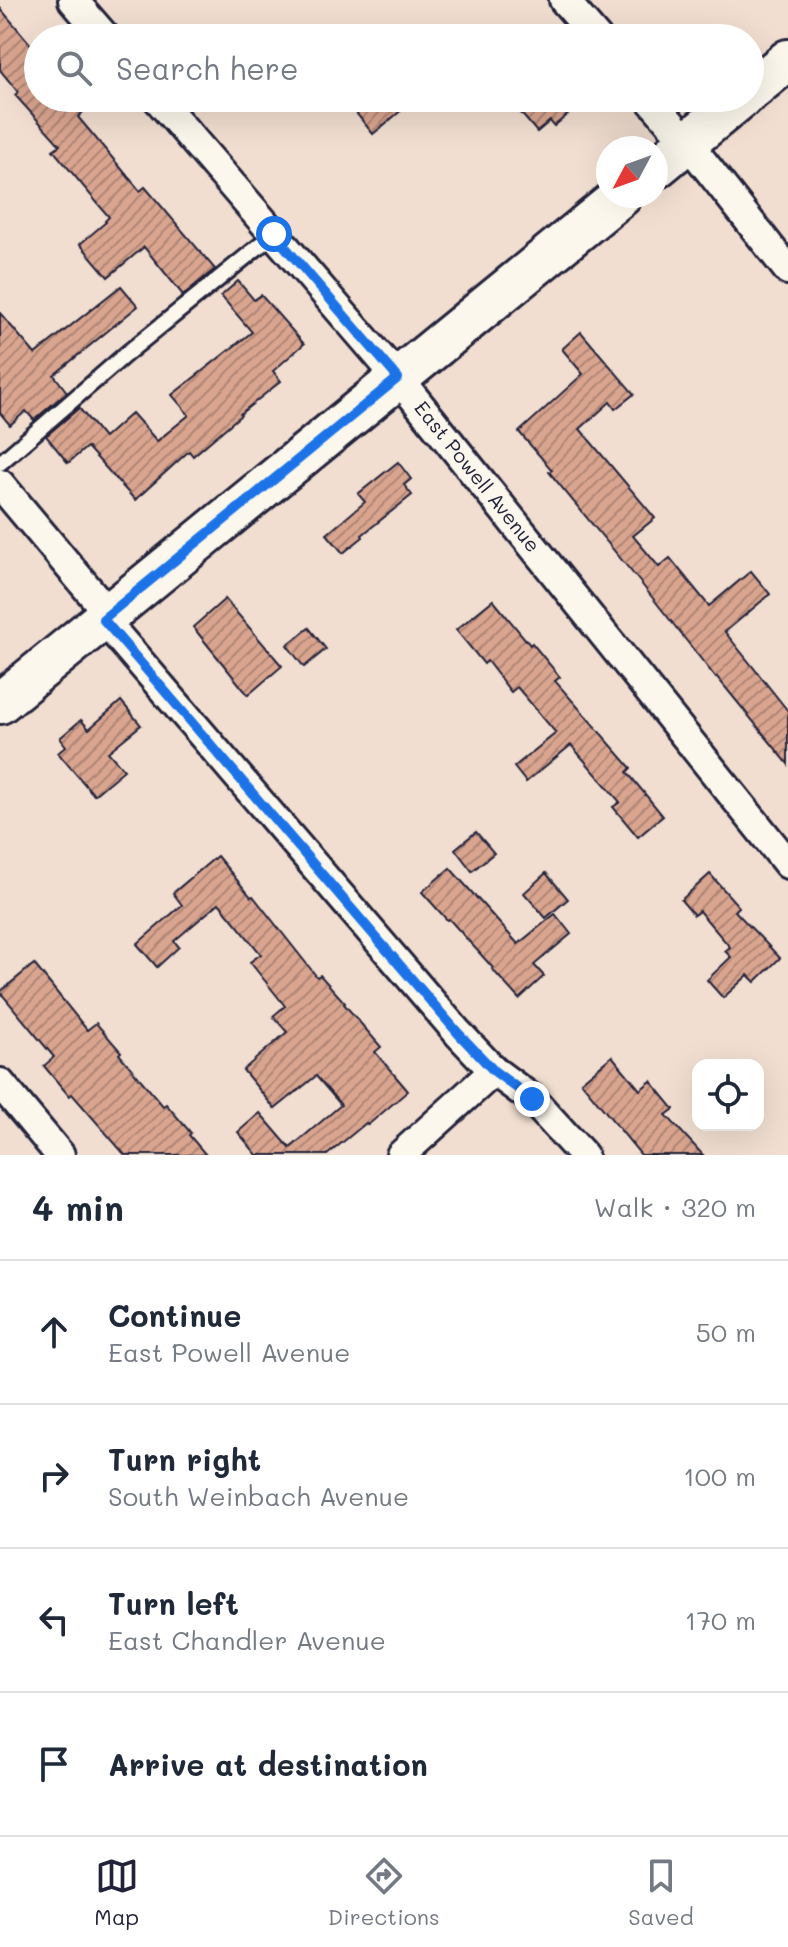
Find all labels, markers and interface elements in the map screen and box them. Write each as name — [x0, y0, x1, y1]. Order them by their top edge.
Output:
search box — [24, 24, 764, 112]
icon: search — [52, 46, 96, 90]
text: Search here — [116, 48, 299, 88]
north arrow — [596, 136, 668, 208]
route start — [256, 216, 292, 252]
street label: East Powell Avenue — [409, 395, 547, 557]
map controls — [692, 1059, 764, 1131]
button: locate — [692, 1059, 764, 1131]
route end — [514, 1081, 550, 1117]
text: 4 min — [32, 1185, 124, 1230]
text: Walk · 320 m — [594, 1190, 756, 1224]
text: Continue — [108, 1295, 241, 1335]
icon: ahead — [32, 1310, 76, 1354]
text: 50 m — [696, 1315, 756, 1349]
text: East Powell Avenue — [108, 1335, 350, 1369]
text: Turn right — [108, 1439, 261, 1479]
icon: right — [32, 1454, 76, 1498]
text: 100 m — [683, 1459, 756, 1493]
text: South Weinbach Avenue — [108, 1479, 409, 1513]
text: Turn left — [108, 1583, 239, 1623]
icon: left — [32, 1598, 76, 1642]
text: 170 m — [685, 1603, 756, 1637]
text: East Chandler Avenue — [108, 1623, 386, 1657]
icon: arrive — [32, 1742, 76, 1786]
text: Arrive at destination — [108, 1744, 428, 1784]
tab: Map — [94, 1854, 139, 1931]
tab: Directions — [328, 1854, 440, 1931]
tab: Saved — [628, 1854, 694, 1931]

